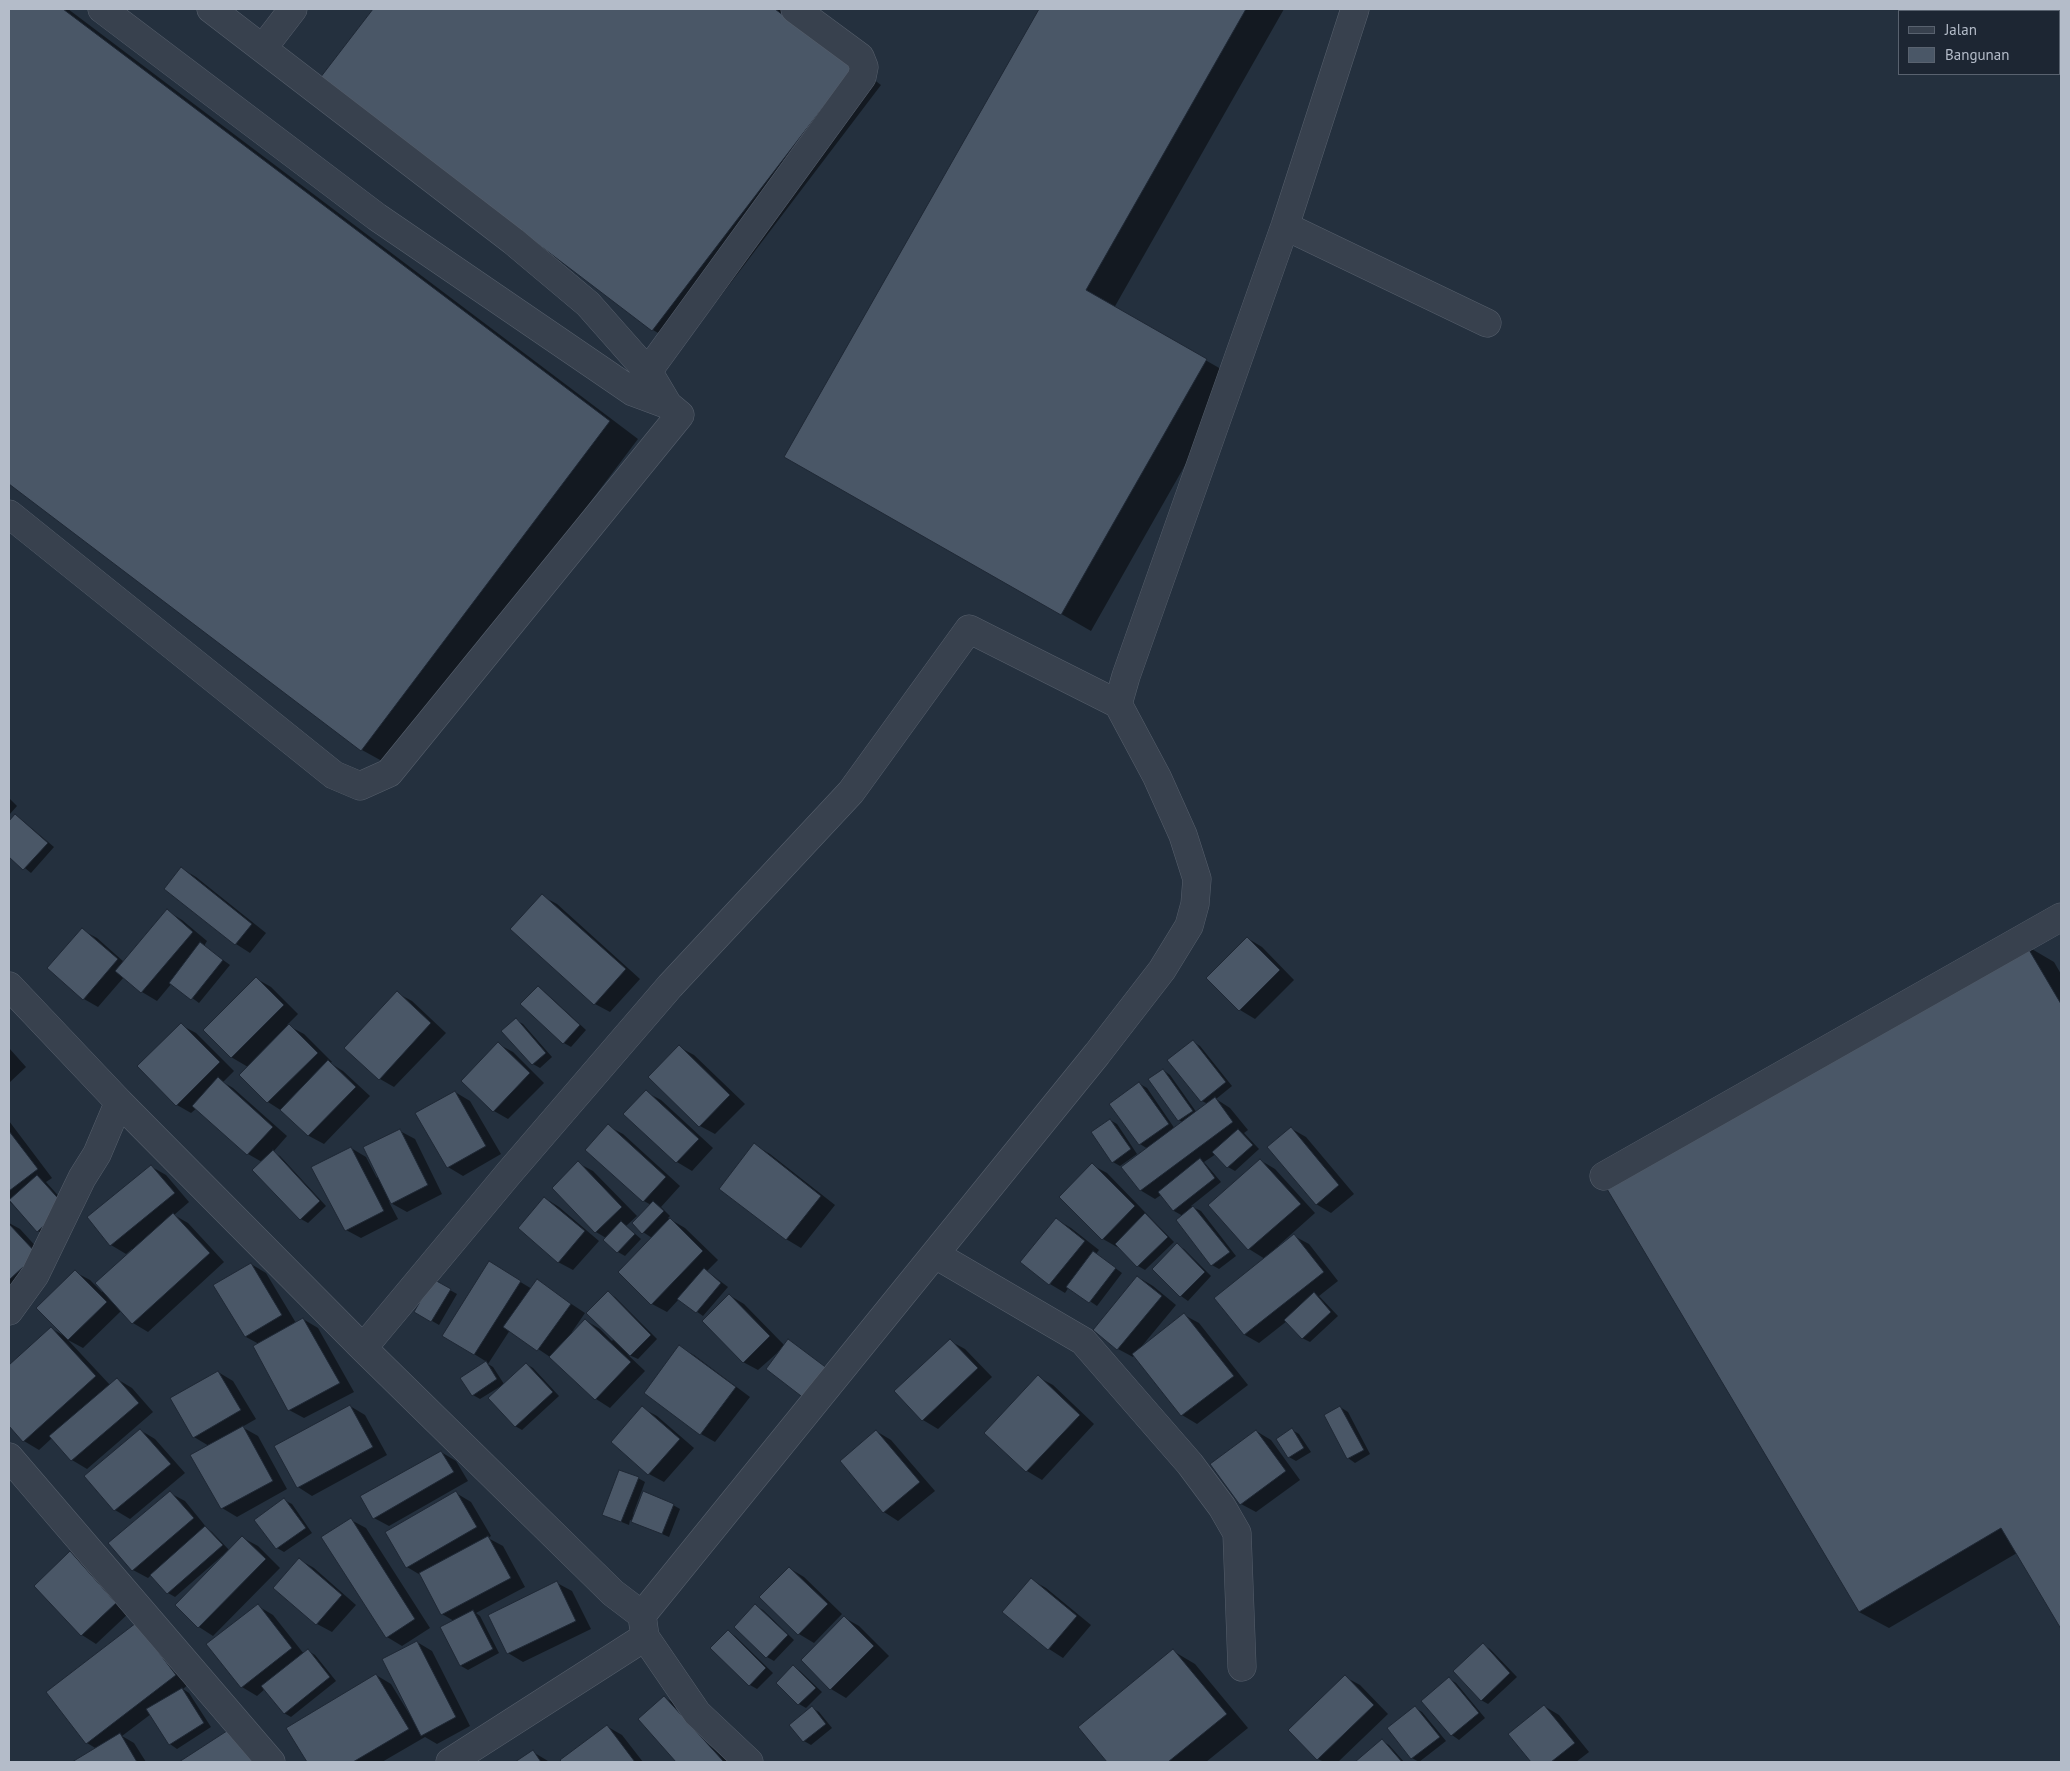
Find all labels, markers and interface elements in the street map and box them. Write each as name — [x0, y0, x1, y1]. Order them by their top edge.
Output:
legend — [1898, 10, 2060, 75]
text: Jalan — [1945, 20, 1977, 39]
text: Bangunan — [1945, 45, 2009, 64]

